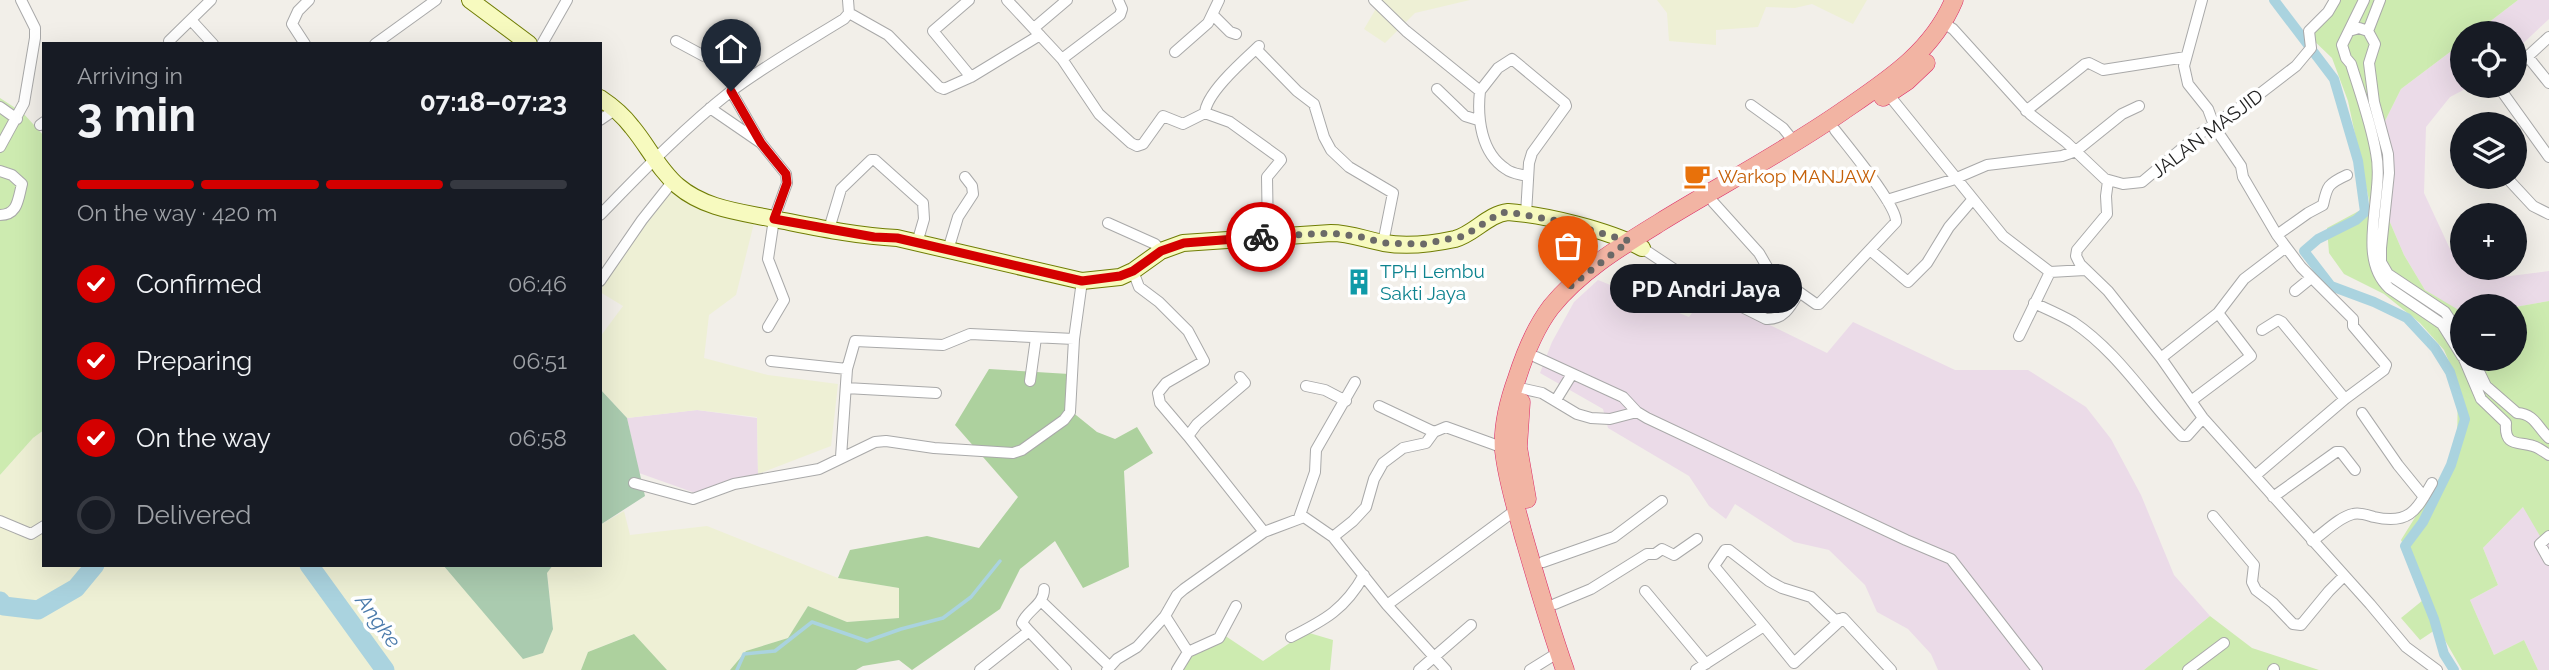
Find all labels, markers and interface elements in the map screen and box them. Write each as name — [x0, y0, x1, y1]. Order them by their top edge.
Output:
pin — [701, 19, 761, 91]
map controls — [2450, 21, 2527, 371]
button: locate — [2450, 21, 2527, 98]
icon: home — [712, 30, 750, 68]
text: Arriving in — [77, 62, 183, 89]
street label: JALAN MASJID — [2147, 84, 2267, 182]
text: 07:18–07:23 — [420, 87, 567, 117]
text: 3 min — [77, 88, 196, 142]
button: layers — [2450, 112, 2527, 189]
cafe icon: Warkop MANJAW — [1682, 161, 1712, 191]
place label: Warkop MANJAW — [1718, 165, 1876, 187]
text: On the way · 420 m — [77, 199, 277, 226]
courier — [1226, 202, 1296, 272]
button: + — [2450, 203, 2527, 280]
pin — [1538, 216, 1598, 288]
icon: bike — [1242, 218, 1280, 256]
icon: bag — [1549, 227, 1587, 265]
place label: TPH Lembu Sakti Jaya — [1380, 260, 1485, 304]
callout: PD Andri Jaya — [1610, 264, 1802, 312]
icon: check — [77, 265, 115, 303]
building icon: TPH Lembu Sakti Jaya — [1344, 267, 1374, 297]
text: Confirmed — [136, 269, 262, 299]
text: 06:46 — [508, 270, 567, 297]
text: PD Andri Jaya — [1632, 275, 1780, 302]
button: − — [2450, 294, 2527, 371]
icon: check — [77, 342, 115, 380]
text: Preparing — [136, 346, 252, 376]
text: 06:51 — [512, 347, 567, 374]
icon: check — [77, 419, 115, 457]
text: On the way — [136, 423, 271, 453]
text: 06:58 — [509, 424, 567, 451]
text: Delivered — [136, 500, 251, 530]
water label: Angke — [350, 588, 406, 652]

